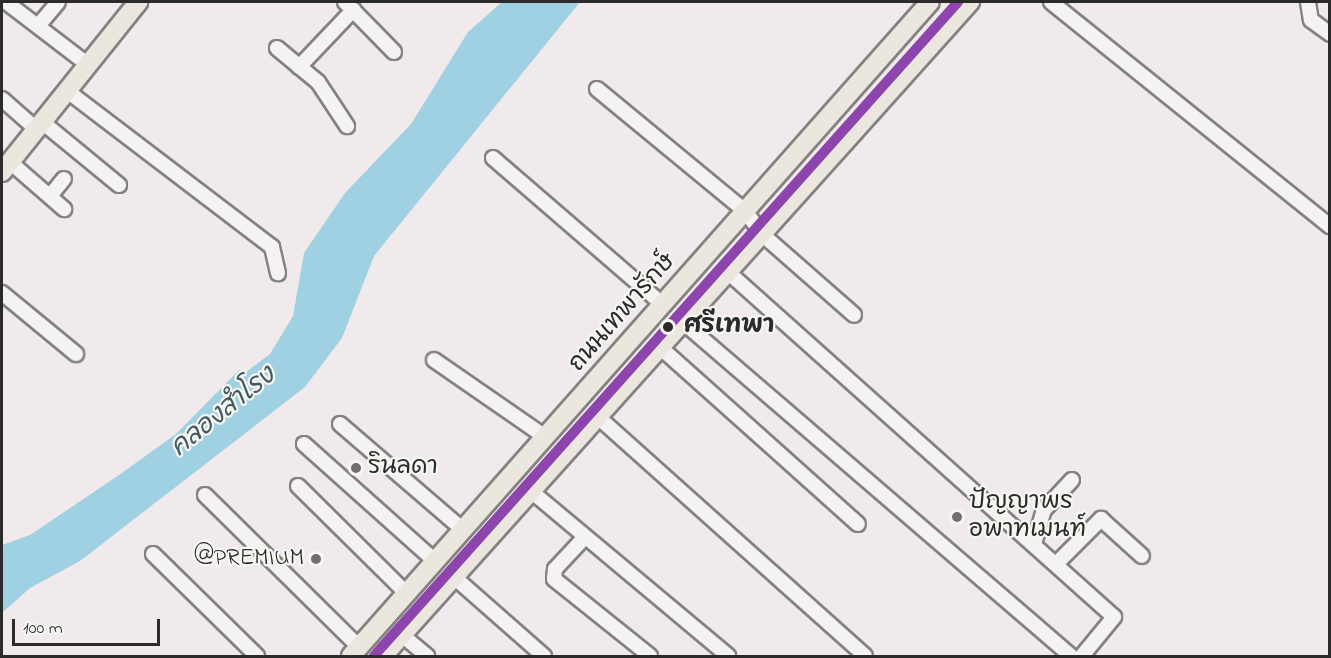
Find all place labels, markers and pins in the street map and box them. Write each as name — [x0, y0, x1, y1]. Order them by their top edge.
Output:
place label: ศรีเทพา — [684, 313, 774, 341]
marker: ศรีเทพา — [657, 316, 679, 338]
place label: รินลดา — [368, 454, 438, 482]
marker: รินลดา — [349, 461, 363, 475]
place label: ปัญญาพร อพาทเมนท์ — [969, 489, 1086, 545]
marker: ปัญญาพร อพาทเมนท์ — [950, 510, 964, 524]
place label: @PREMIUM — [194, 545, 304, 573]
marker: @PREMIUM — [309, 552, 323, 566]

